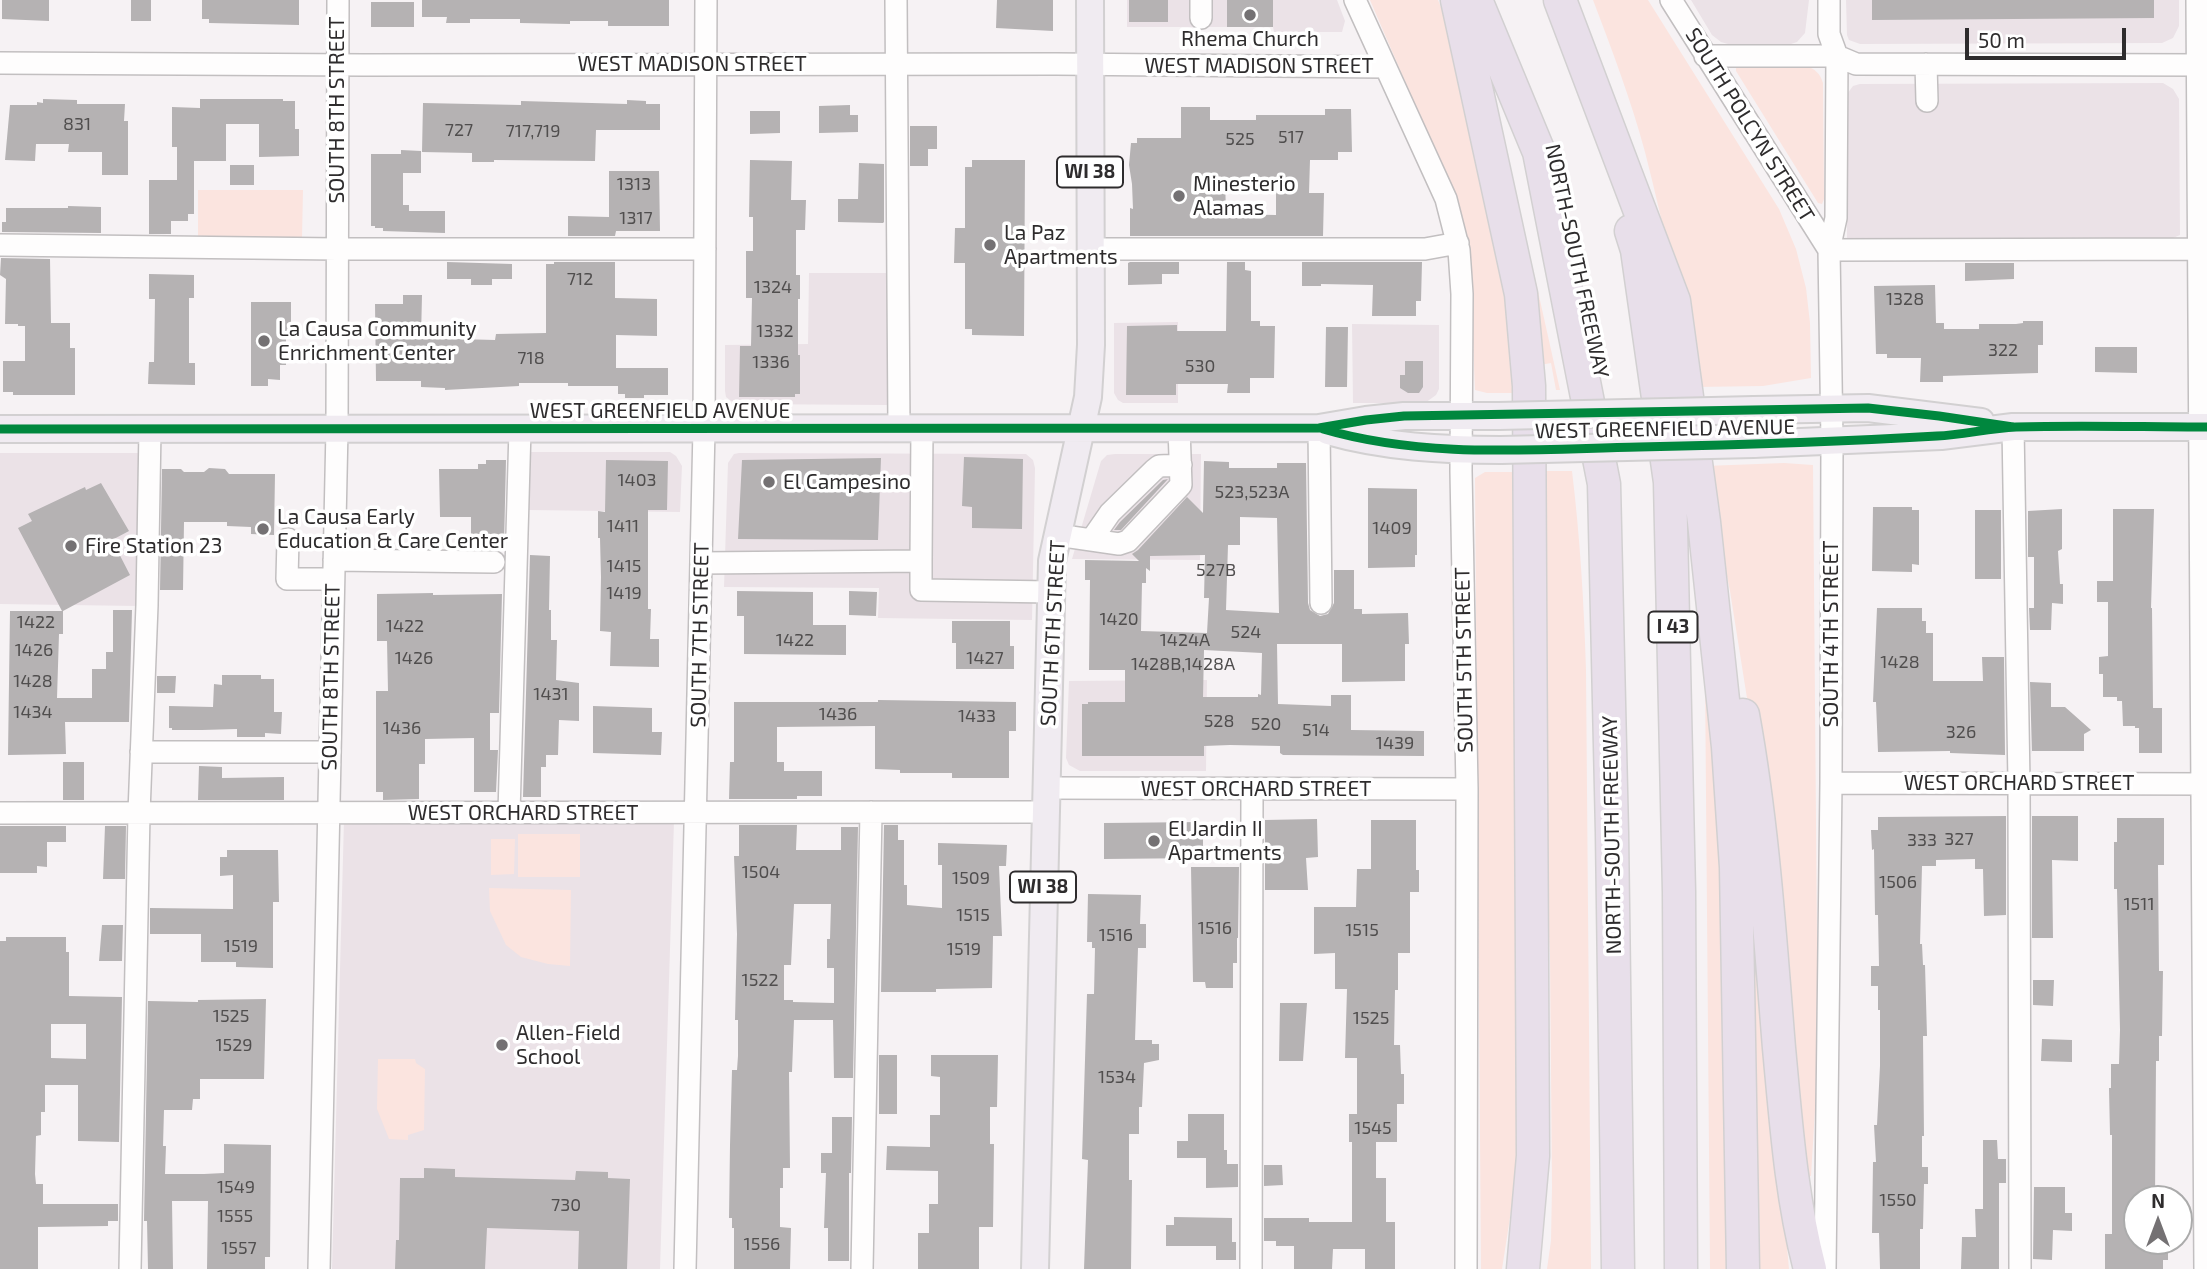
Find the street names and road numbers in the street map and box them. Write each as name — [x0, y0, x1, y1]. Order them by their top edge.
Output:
street label: SOUTH 8TH STREET — [324, 16, 350, 204]
street label: SOUTH POLCYN STREET — [1680, 23, 1820, 227]
street label: WEST MADISON STREET — [577, 51, 807, 77]
street label: WEST MADISON STREET — [1144, 53, 1374, 79]
street label: NORTH-SOUTH FREEWAY — [1540, 142, 1614, 380]
road number: WI 38 — [1057, 156, 1123, 188]
street label: WEST GREENFIELD AVENUE — [530, 398, 790, 424]
street label: WEST GREENFIELD AVENUE — [1535, 414, 1795, 444]
street label: SOUTH 6TH STREET — [1036, 539, 1070, 727]
street label: SOUTH 4TH STREET — [1818, 541, 1844, 727]
street label: SOUTH 7TH STREET — [686, 542, 714, 728]
street label: SOUTH 5TH STREET — [1450, 567, 1478, 753]
street label: SOUTH 8TH STREET — [317, 583, 345, 771]
road number: I 43 — [1648, 612, 1698, 642]
street label: NORTH-SOUTH FREEWAY — [1597, 715, 1627, 955]
street label: WEST ORCHARD STREET — [1904, 770, 2134, 796]
street label: WEST ORCHARD STREET — [1141, 776, 1371, 802]
street label: WEST ORCHARD STREET — [408, 800, 638, 826]
road number: WI 38 — [1010, 872, 1076, 902]

